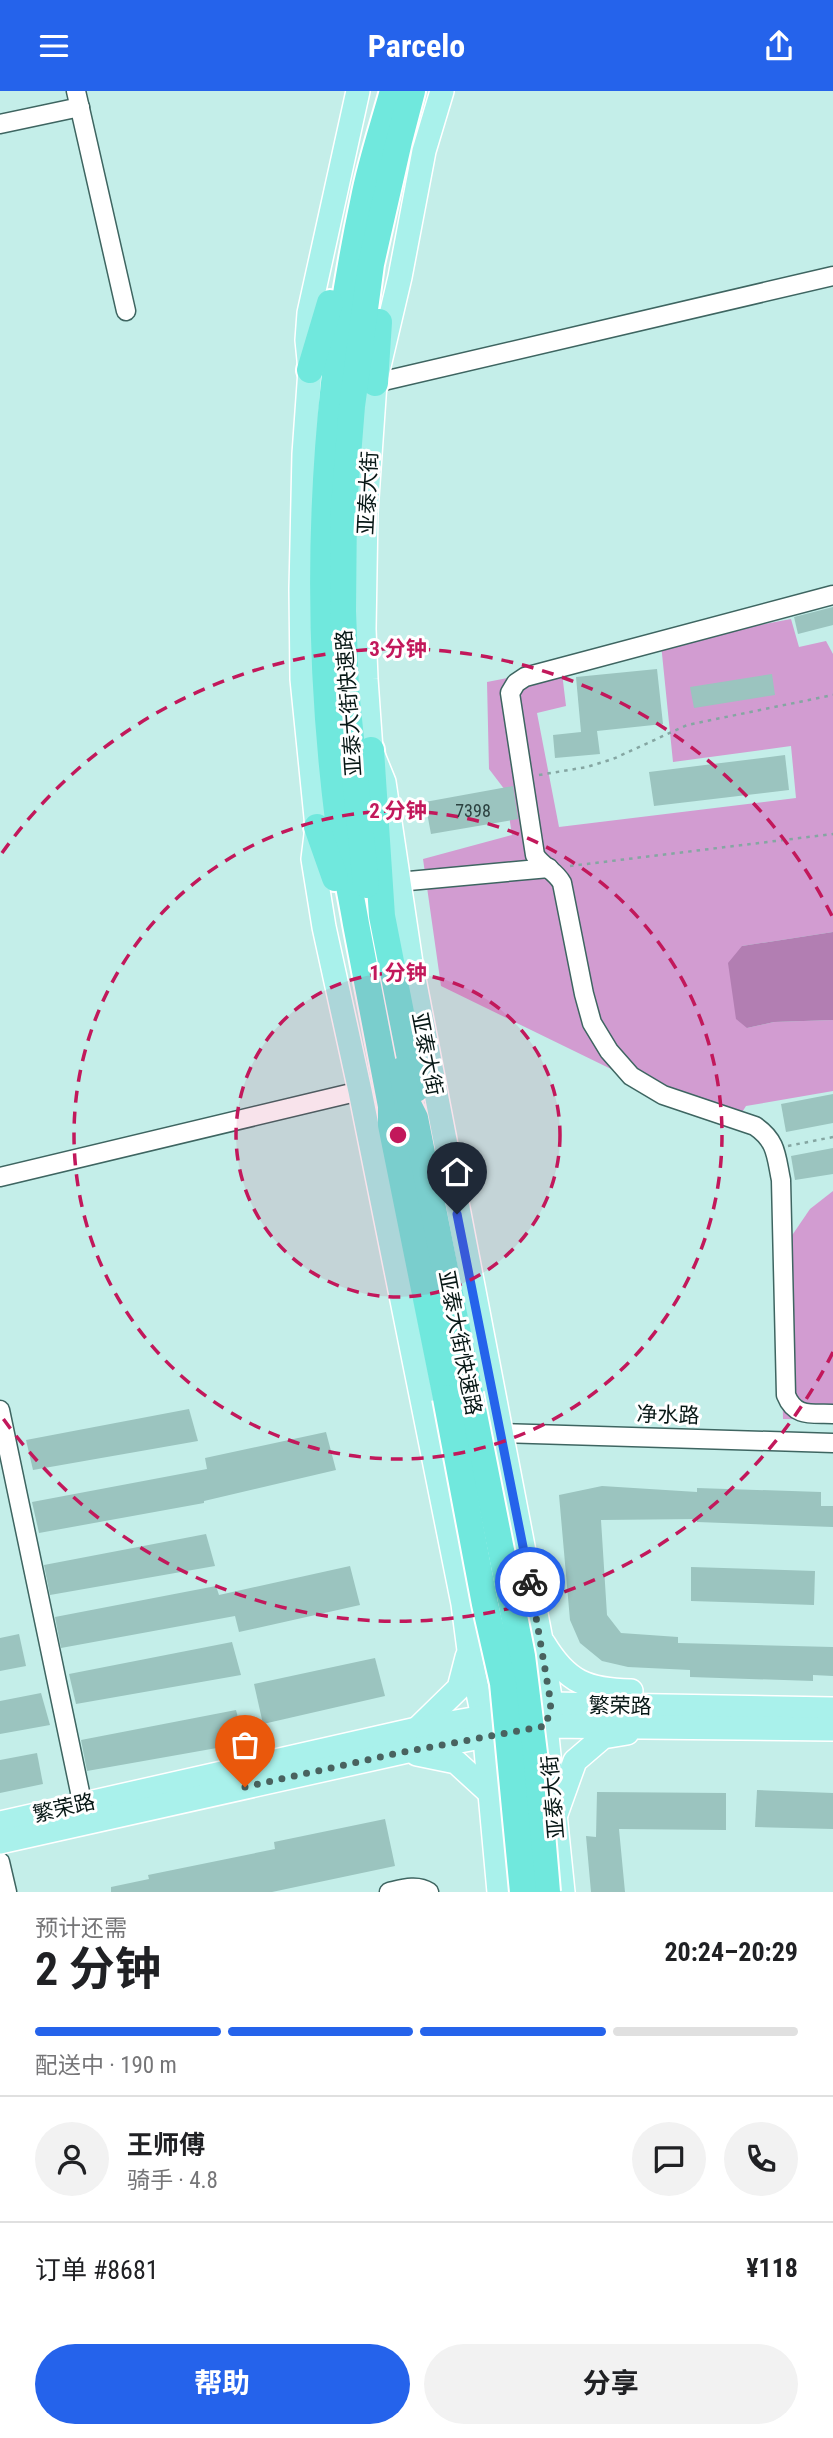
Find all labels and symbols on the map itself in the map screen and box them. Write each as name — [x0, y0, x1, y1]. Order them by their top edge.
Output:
street label: 亚泰大街 — [354, 450, 382, 536]
street label: 亚泰大街快速路 — [332, 629, 366, 777]
text: 3 分钟 — [369, 637, 427, 661]
text: 2 分钟 — [369, 799, 427, 823]
house number: 7398 — [455, 800, 491, 821]
text: 1 分钟 — [369, 961, 427, 985]
street label: 亚泰大街 — [407, 1010, 447, 1098]
centre of rings — [386, 1123, 410, 1147]
pin — [427, 1142, 487, 1214]
street label: 亚泰大街快速路 — [434, 1269, 486, 1417]
street label: 净水路 — [636, 1402, 700, 1428]
courier — [495, 1547, 565, 1617]
street label: 繁荣路 — [588, 1693, 652, 1719]
pin — [215, 1715, 275, 1787]
street label: 亚泰大街 — [537, 1754, 569, 1840]
street label: 繁荣路 — [31, 1789, 97, 1827]

